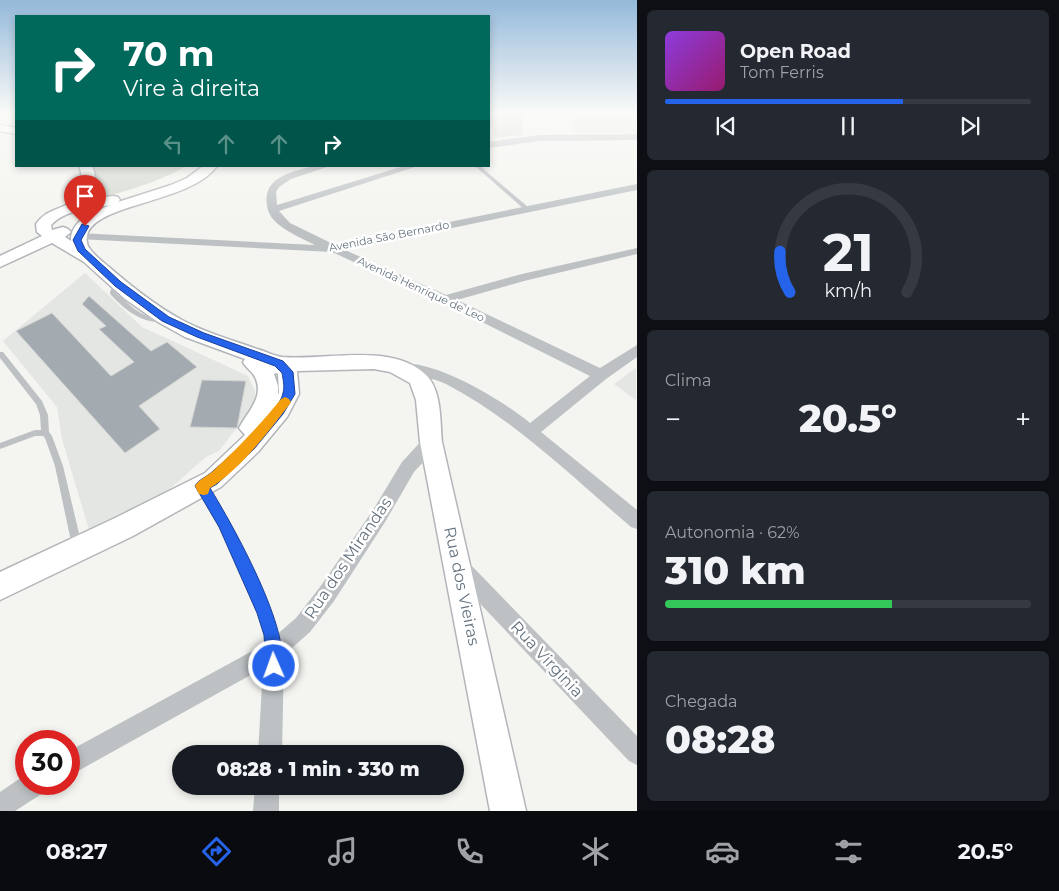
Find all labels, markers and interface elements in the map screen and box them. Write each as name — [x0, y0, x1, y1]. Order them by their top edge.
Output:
text: 70 m — [123, 32, 214, 75]
icon: right — [40, 35, 105, 100]
text: Open Road — [740, 40, 851, 63]
text: Tom Ferris — [740, 63, 824, 82]
text: Vire à direita — [123, 75, 260, 102]
icon: previous — [712, 112, 740, 140]
icon: pause — [834, 112, 862, 140]
icon: next — [956, 112, 984, 140]
icon: left — [159, 130, 187, 158]
icon: ahead — [212, 130, 240, 158]
icon: ahead — [265, 130, 293, 158]
icon: right — [318, 130, 346, 158]
pin — [64, 175, 106, 226]
icon: arrive — [71, 182, 99, 210]
street label: Avenida São Bernardo — [328, 217, 450, 255]
text: 21 — [822, 221, 874, 284]
street label: Avenida Henríque de Leo — [355, 253, 487, 325]
text: km/h — [824, 280, 872, 301]
text: Clima — [665, 371, 711, 390]
text: 20.5° — [799, 395, 897, 442]
text: − — [665, 402, 681, 436]
text: + — [1015, 402, 1031, 436]
street label: Rua dos Mirandas — [300, 493, 396, 622]
text: Autonomia · 62% — [665, 523, 800, 542]
street label: Rua dos Vieiras — [440, 525, 484, 647]
text: 310 km — [665, 547, 806, 594]
street label: Rua Virginia — [507, 617, 587, 701]
position arrow — [247, 639, 299, 691]
text: Chegada — [665, 692, 738, 711]
text: 08:28 — [665, 716, 775, 763]
speed limit sign: 30 — [15, 730, 80, 795]
text: 08:28 · 1 min · 330 m — [216, 758, 420, 781]
icon: directions — [199, 834, 234, 869]
icon: music — [325, 834, 360, 869]
icon: phone — [452, 834, 487, 869]
icon: climate — [578, 834, 613, 869]
icon: car — [705, 834, 740, 869]
icon: filters — [831, 834, 866, 869]
text: 08:27 — [46, 838, 108, 865]
text: 20.5° — [958, 838, 1013, 865]

